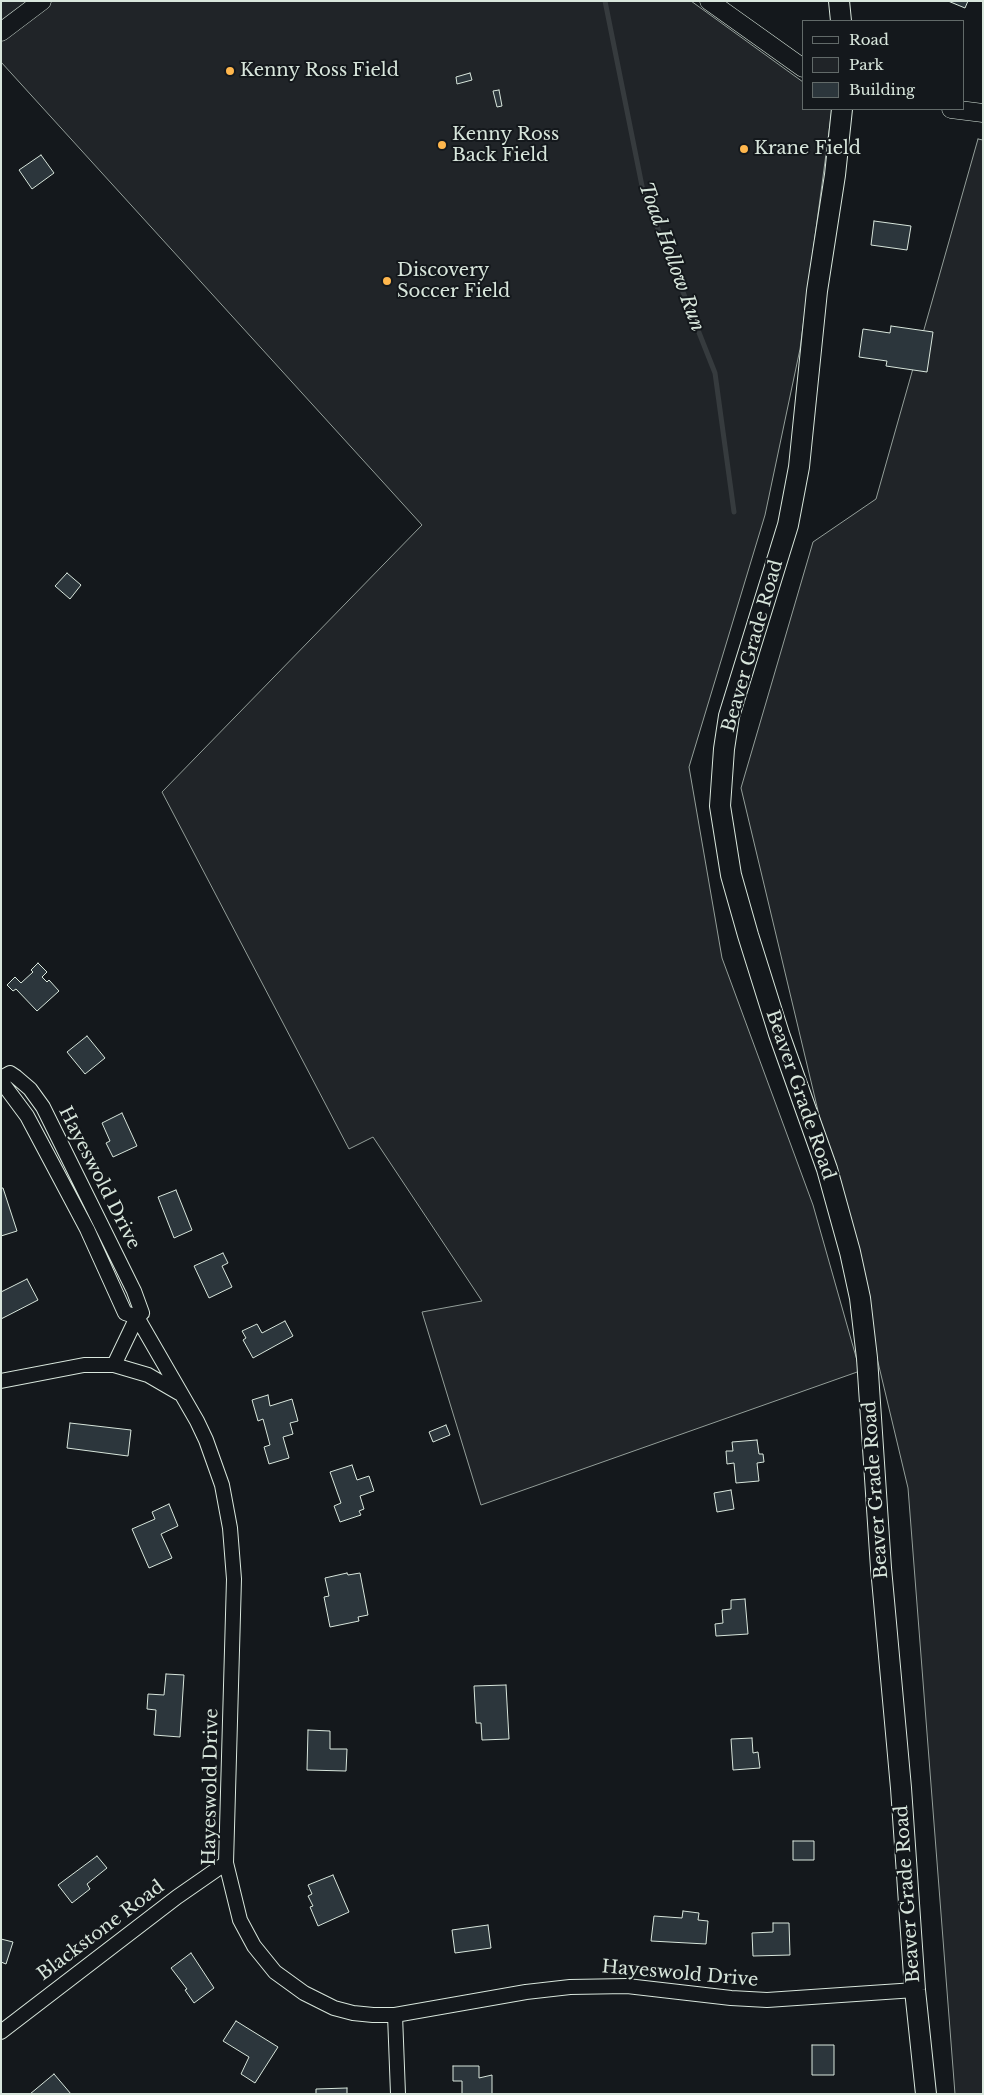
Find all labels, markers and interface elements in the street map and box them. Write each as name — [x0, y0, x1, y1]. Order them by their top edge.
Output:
legend — [802, 20, 964, 110]
text: Road — [849, 30, 889, 49]
text: Park — [849, 55, 884, 74]
place label: Kenny Ross Field — [240, 60, 399, 82]
marker: Kenny Ross Field — [224, 65, 236, 77]
text: Building — [849, 80, 915, 99]
place label: Kenny Ross Back Field — [452, 124, 559, 166]
place label: Krane Field — [754, 138, 861, 160]
marker: Kenny Ross Back Field — [436, 139, 448, 151]
marker: Krane Field — [738, 143, 750, 155]
water label: Toad Hollow Run — [633, 179, 709, 335]
place label: Discovery Soccer Field — [397, 260, 510, 302]
marker: Discovery Soccer Field — [381, 275, 393, 287]
street label: Beaver Grade Road — [718, 557, 788, 735]
street label: Beaver Grade Road — [761, 1007, 839, 1183]
street label: Hayeswold Drive — [54, 1103, 144, 1253]
street label: Beaver Grade Road — [859, 1400, 893, 1580]
street label: Hayeswold Drive — [199, 1708, 223, 1866]
street label: Beaver Grade Road — [891, 1804, 925, 1984]
street label: Blackstone Road — [33, 1876, 169, 1986]
street label: Hayeswold Drive — [601, 1956, 759, 1992]

